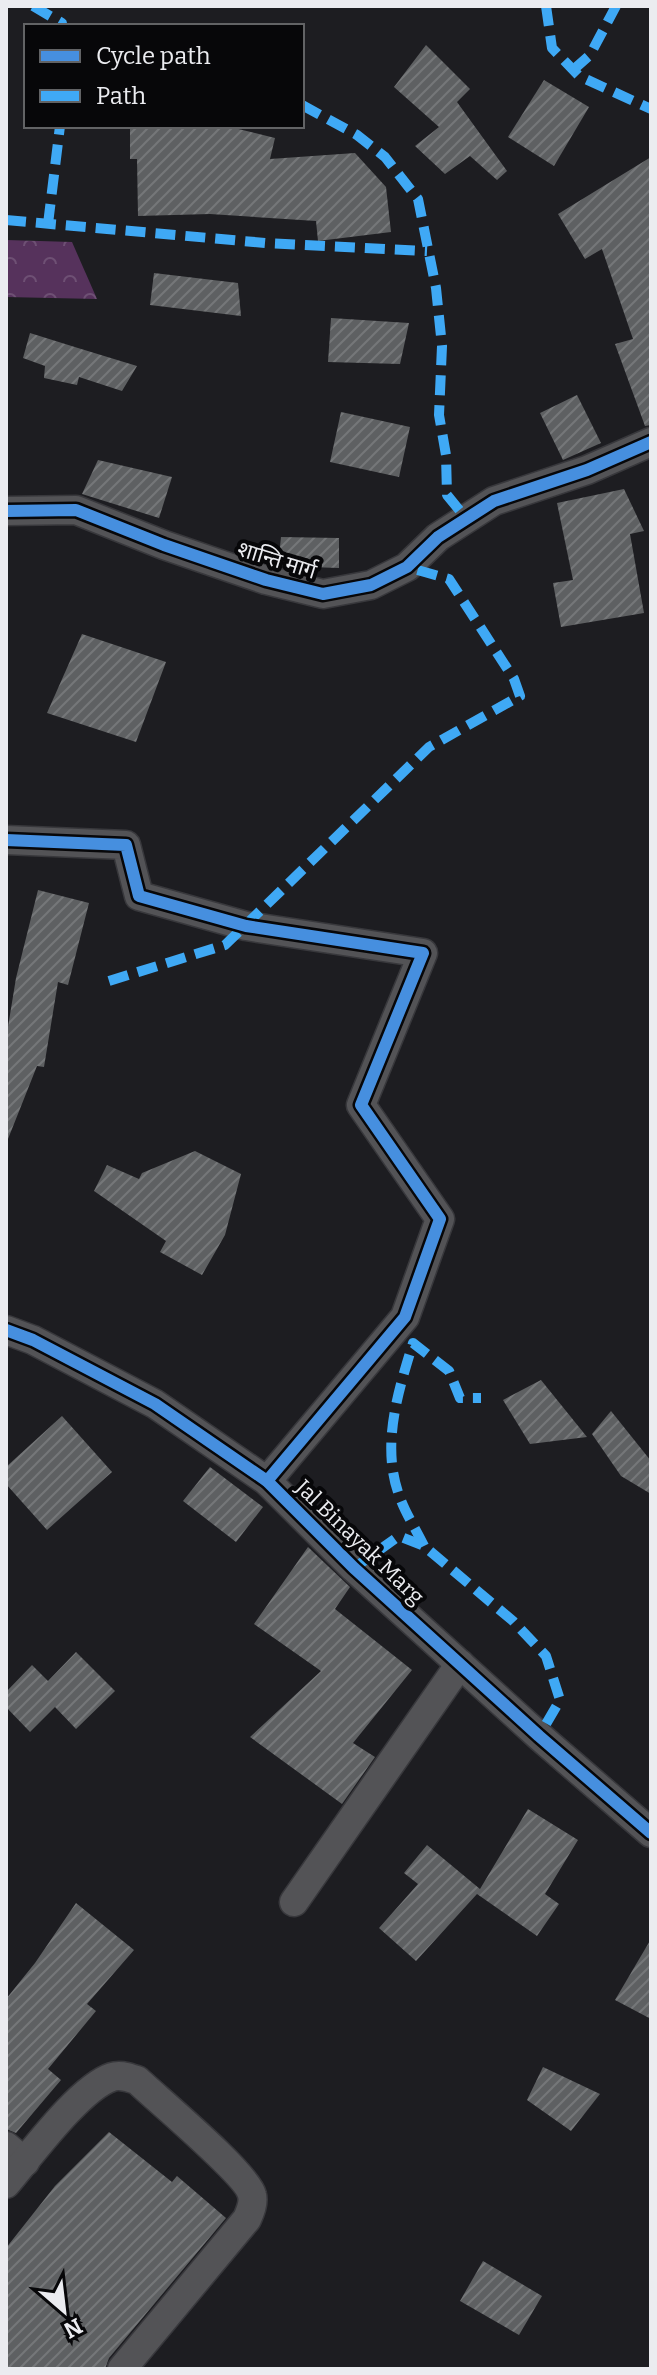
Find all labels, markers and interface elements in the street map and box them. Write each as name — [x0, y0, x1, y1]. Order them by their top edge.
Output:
legend — [24, 24, 304, 128]
text: Cycle path — [96, 42, 211, 70]
text: Path — [96, 82, 146, 110]
street label: शान्ति मार्ग — [234, 535, 321, 585]
street label: Jal Binayak Marg — [289, 1473, 430, 1610]
north arrow — [24, 2271, 104, 2351]
text: N — [59, 2312, 87, 2344]

